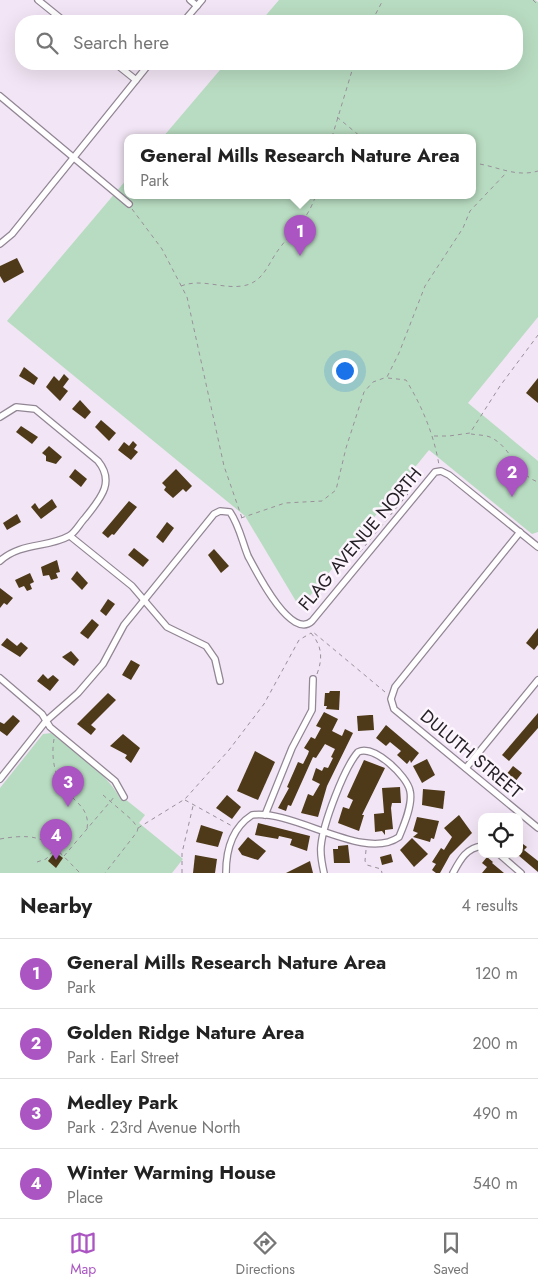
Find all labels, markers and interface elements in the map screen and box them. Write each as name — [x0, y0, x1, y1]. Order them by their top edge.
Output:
search box — [15, 15, 523, 70]
icon: search — [33, 29, 61, 57]
text: Search here — [73, 29, 169, 56]
popup — [124, 134, 476, 199]
text: General Mills Research Nature Area — [140, 142, 460, 169]
text: Park — [140, 169, 169, 192]
pin: 1 — [284, 215, 316, 256]
your location — [332, 358, 358, 384]
pin: 2 — [496, 456, 528, 497]
street label: FLAG AVENUE NORTH — [292, 462, 428, 616]
street label: DULUTH STREET — [414, 704, 528, 805]
pin: 3 — [52, 766, 84, 807]
map controls — [478, 813, 523, 858]
button: locate — [478, 813, 523, 858]
pin: 4 — [40, 819, 72, 860]
text: Nearby — [20, 891, 92, 921]
text: 4 results — [462, 894, 518, 917]
text: General Mills Research Nature Area — [67, 949, 386, 976]
text: 1 — [32, 962, 40, 985]
text: 120 m — [475, 962, 518, 985]
text: Park — [67, 976, 96, 999]
text: Golden Ridge Nature Area — [67, 1019, 305, 1046]
text: 2 — [31, 1032, 41, 1055]
text: 200 m — [472, 1032, 518, 1055]
text: Park · Earl Street — [67, 1046, 179, 1069]
text: Medley Park — [67, 1089, 178, 1116]
text: 3 — [31, 1102, 41, 1125]
text: 490 m — [473, 1102, 518, 1125]
text: Park · 23rd Avenue North — [67, 1116, 241, 1139]
text: Winter Warming House — [67, 1159, 276, 1186]
text: 4 — [30, 1172, 42, 1195]
text: 540 m — [473, 1172, 518, 1195]
text: Place — [67, 1186, 103, 1209]
tab: Map — [69, 1229, 97, 1279]
tab: Directions — [236, 1229, 295, 1279]
tab: Saved — [433, 1229, 469, 1279]

